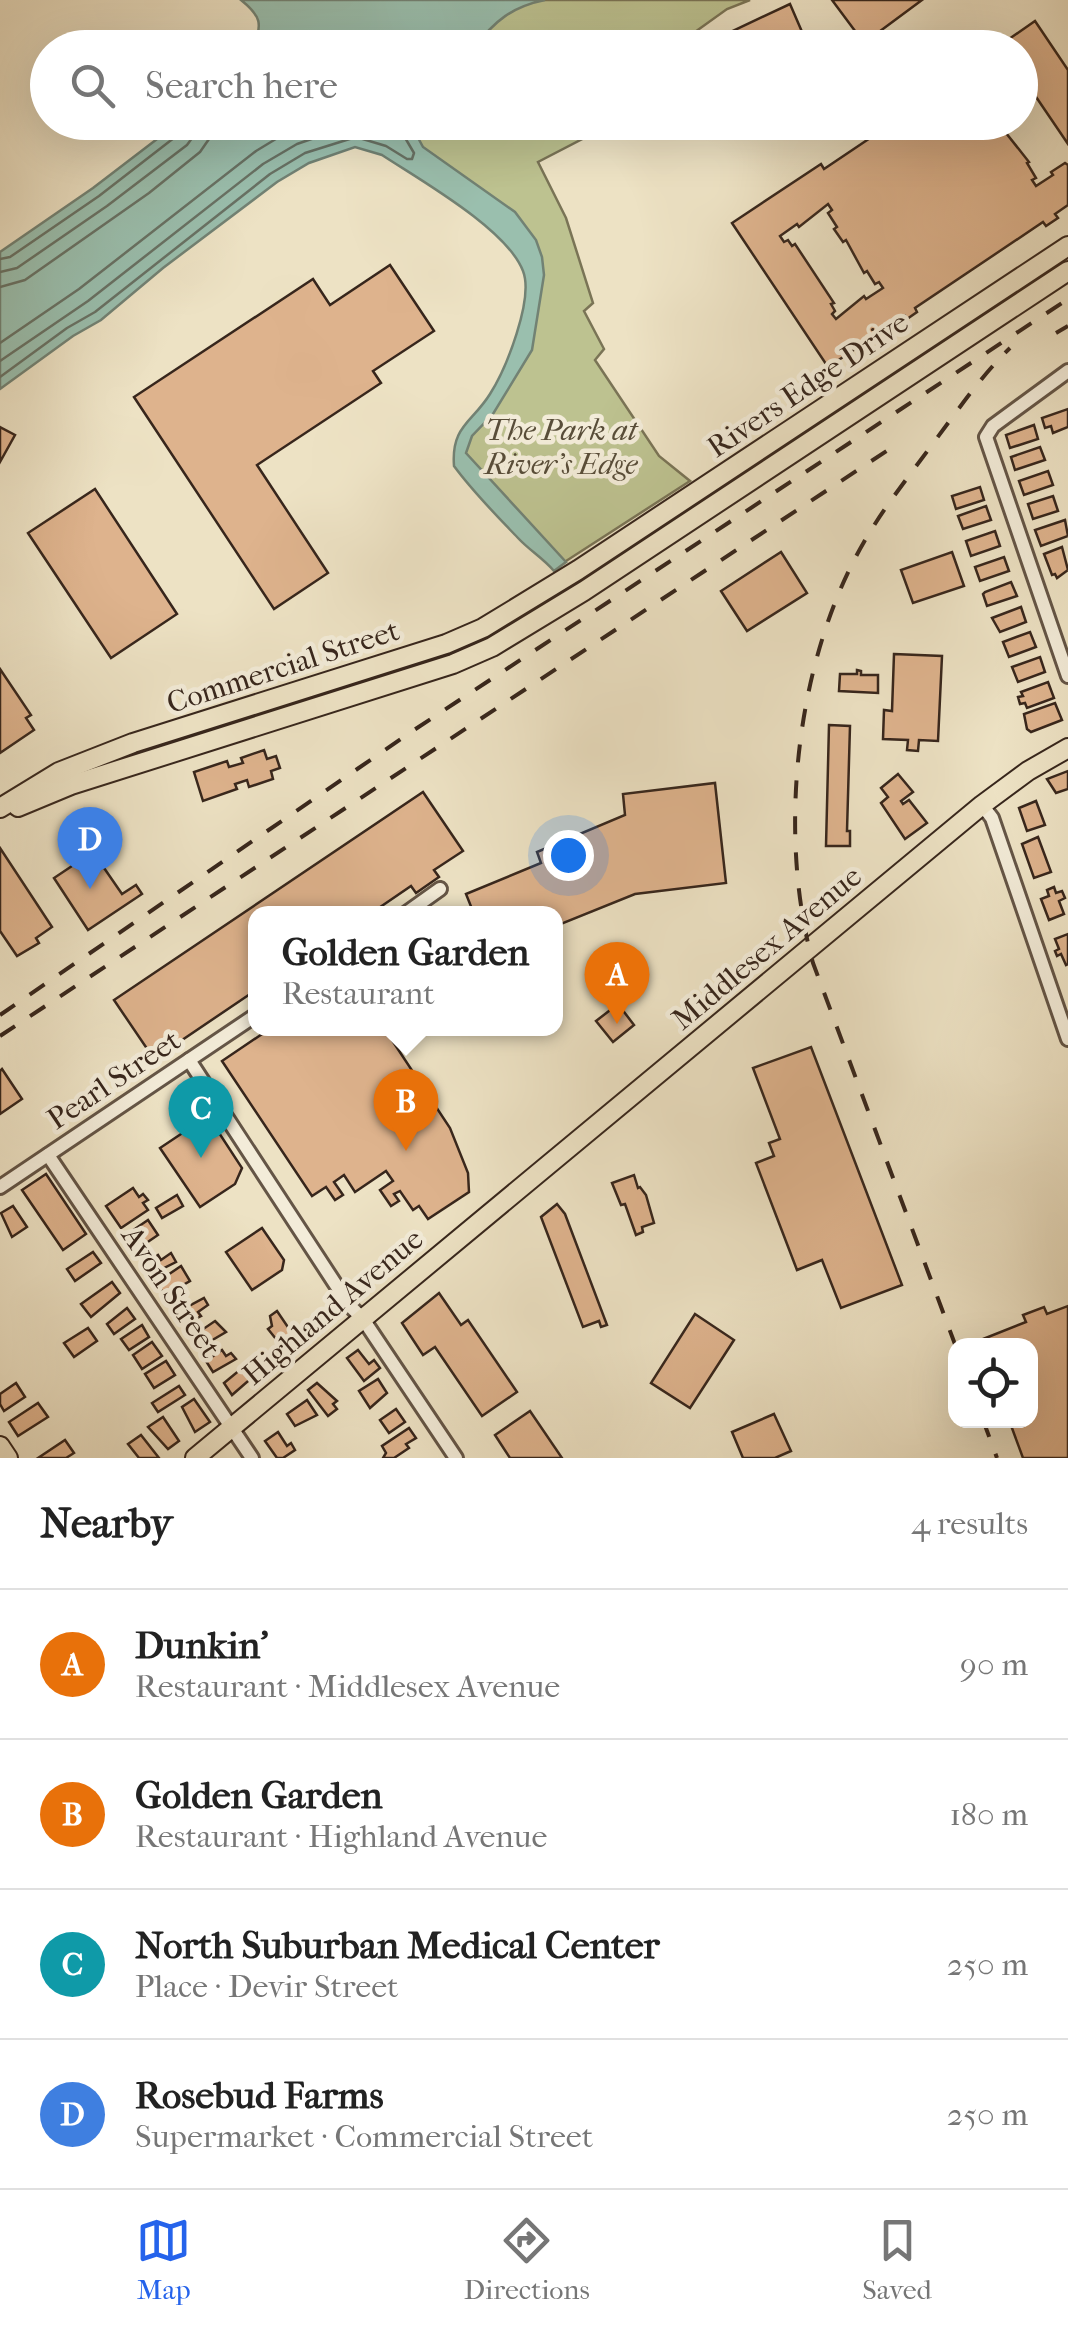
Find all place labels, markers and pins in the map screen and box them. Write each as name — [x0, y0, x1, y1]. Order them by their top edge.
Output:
pin: D — [58, 806, 122, 889]
pin: A — [584, 942, 650, 1024]
pin: B — [374, 1068, 438, 1151]
pin: C — [168, 1076, 234, 1158]

